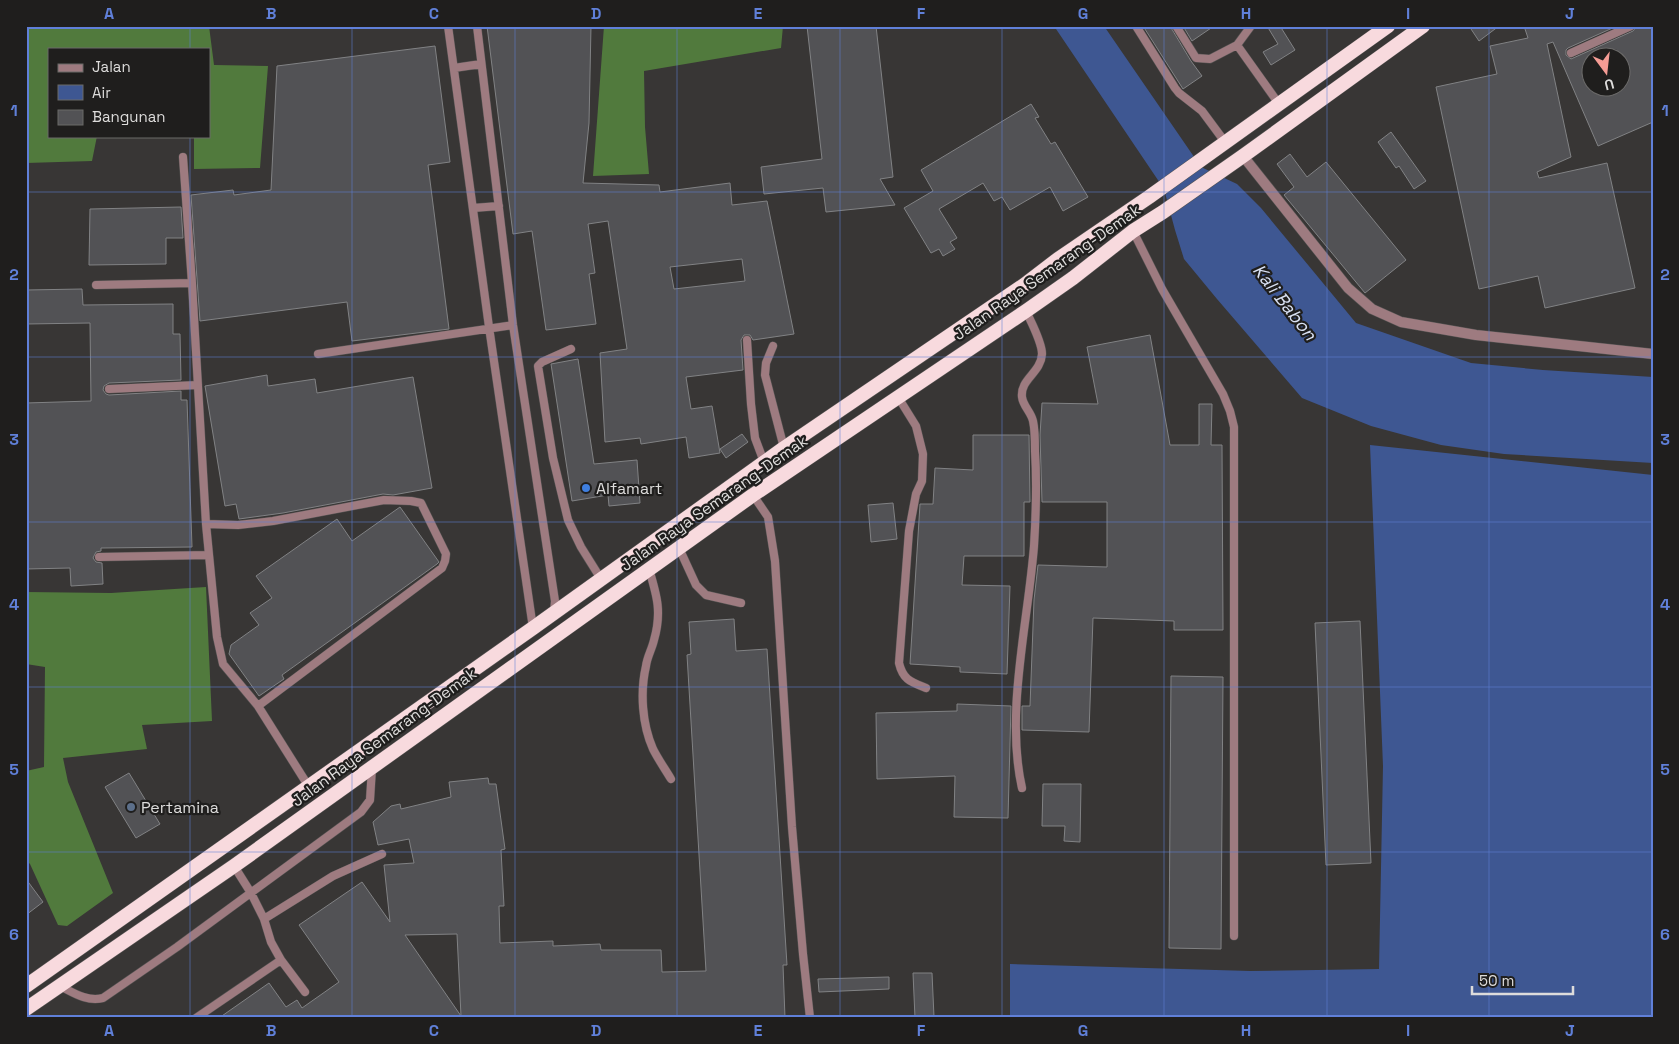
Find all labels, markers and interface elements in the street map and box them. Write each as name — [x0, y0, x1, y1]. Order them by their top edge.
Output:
text: A — [104, 3, 114, 24]
text: B — [266, 3, 276, 24]
text: C — [429, 3, 439, 24]
text: D — [591, 3, 601, 24]
text: E — [754, 3, 763, 24]
text: F — [917, 3, 926, 24]
text: G — [1078, 3, 1088, 24]
text: H — [1241, 3, 1251, 24]
text: I — [1406, 3, 1410, 24]
text: J — [1565, 3, 1575, 24]
legend — [48, 48, 210, 138]
north arrow — [1582, 48, 1632, 98]
text: Jalan — [92, 57, 131, 76]
text: U — [1602, 75, 1616, 94]
text: Air — [92, 83, 111, 102]
text: 1 — [10, 100, 18, 121]
text: 1 — [1661, 100, 1669, 121]
text: Bangunan — [92, 107, 166, 126]
street label: Jalan Raya Semarang-Demak — [949, 199, 1145, 345]
water label: Kali Babon — [1248, 259, 1323, 346]
text: 2 — [9, 264, 19, 285]
text: 2 — [1660, 264, 1670, 285]
text: 3 — [9, 429, 19, 450]
text: 3 — [1660, 429, 1670, 450]
street label: Jalan Raya Semarang-Demak — [616, 430, 812, 576]
place label: Alfamart — [596, 478, 662, 499]
marker: Alfamart — [580, 482, 592, 494]
text: 4 — [9, 594, 19, 615]
text: 4 — [1660, 594, 1670, 615]
street label: Jalan Raya Semarang-Demak — [287, 663, 481, 811]
text: 5 — [9, 759, 19, 780]
text: 5 — [1660, 759, 1670, 780]
place label: Pertamina — [141, 797, 219, 818]
marker: Pertamina — [125, 801, 137, 813]
text: 6 — [9, 924, 19, 945]
text: 6 — [1660, 924, 1670, 945]
scale bar — [1472, 964, 1573, 996]
text: 50 m — [1479, 971, 1514, 990]
text: A — [104, 1020, 114, 1041]
text: B — [266, 1020, 276, 1041]
text: C — [429, 1020, 439, 1041]
text: D — [591, 1020, 601, 1041]
text: E — [754, 1020, 763, 1041]
text: F — [917, 1020, 926, 1041]
text: G — [1078, 1020, 1088, 1041]
text: H — [1241, 1020, 1251, 1041]
text: I — [1406, 1020, 1410, 1041]
text: J — [1565, 1020, 1575, 1041]

